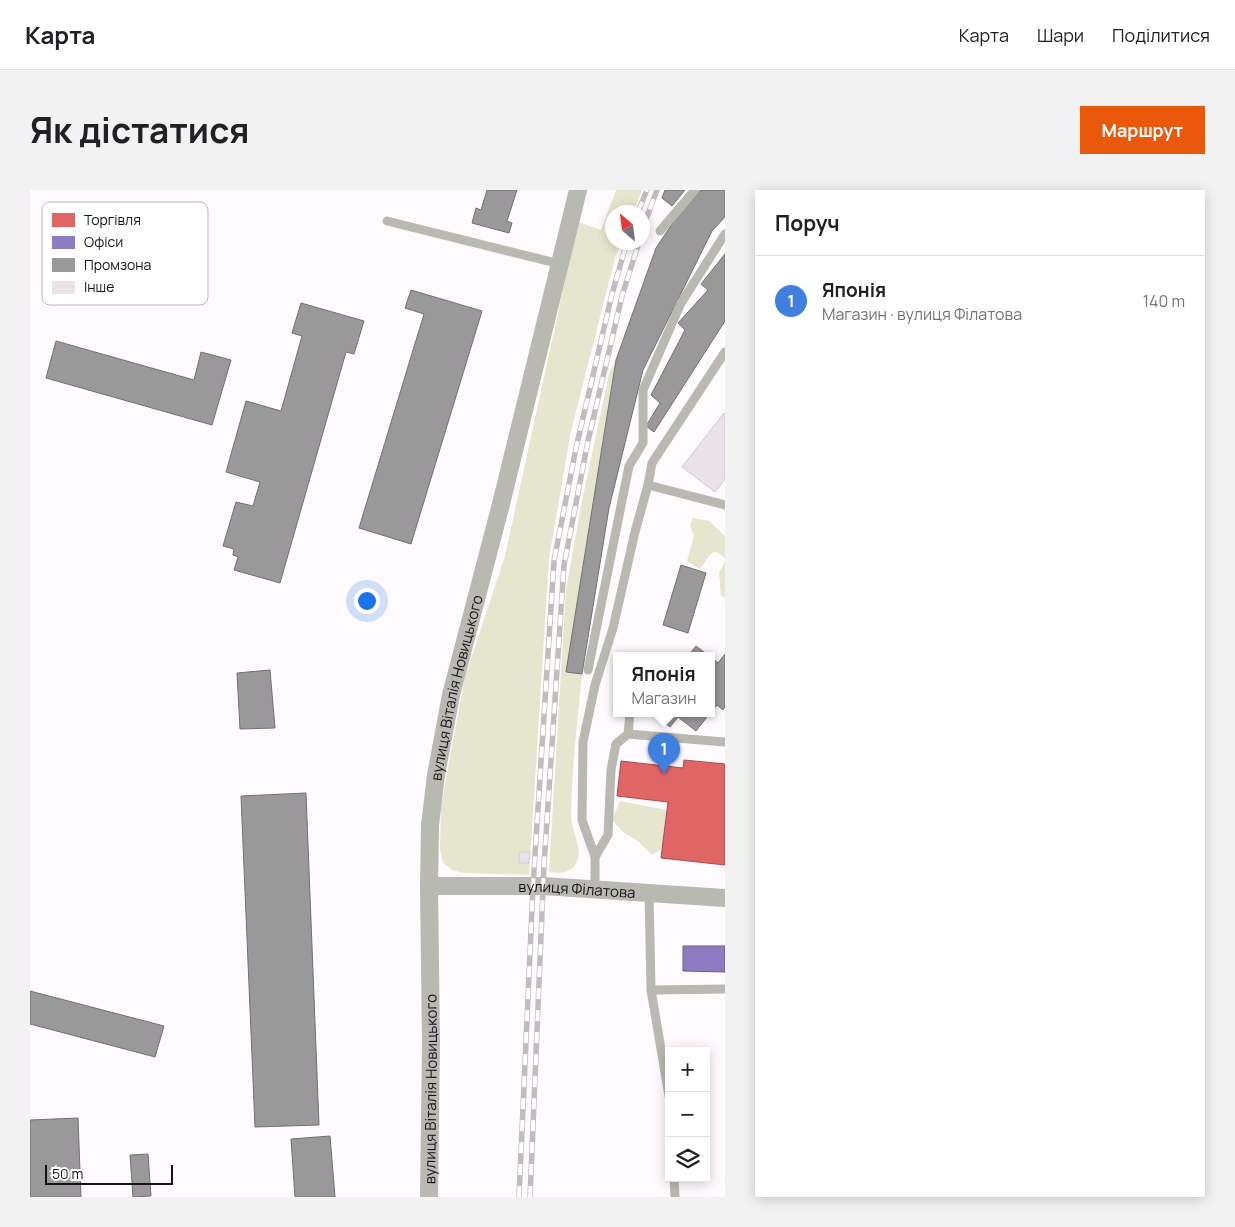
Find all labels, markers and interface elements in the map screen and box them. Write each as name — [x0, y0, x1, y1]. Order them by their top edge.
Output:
text: Карта — [25, 18, 95, 51]
text: Карта — [959, 23, 1009, 47]
text: Шари — [1037, 23, 1084, 47]
text: Поділитися — [1112, 23, 1210, 47]
text: Як дістатися — [30, 106, 249, 154]
button: Маршрут — [1080, 106, 1205, 154]
legend — [42, 202, 208, 305]
north arrow — [605, 205, 650, 250]
text: Поруч — [775, 209, 840, 237]
text: Торгівля — [84, 210, 141, 229]
text: Офіси — [84, 232, 123, 251]
text: Промзона — [84, 255, 151, 274]
text: Інше — [84, 277, 114, 296]
text: Японія — [822, 277, 886, 303]
text: 1 — [787, 290, 795, 312]
text: 140 m — [1143, 290, 1185, 312]
text: Магазин · вулиця Філатова — [822, 303, 1022, 325]
your location — [354, 588, 380, 614]
street label: вулиця Віталія Новицького — [425, 592, 487, 782]
popup — [613, 652, 715, 717]
text: Японія — [631, 661, 696, 687]
text: Магазин — [631, 687, 697, 709]
pin: 1 — [648, 733, 680, 774]
street label: вулиця Філатова — [518, 876, 636, 903]
street label: вулиця Віталія Новицького — [419, 994, 442, 1184]
map controls — [665, 1047, 710, 1182]
button: + — [665, 1047, 710, 1092]
button: − — [665, 1092, 710, 1137]
button: layers — [665, 1137, 710, 1182]
scale bar — [45, 1162, 172, 1185]
text: 50 m — [52, 1164, 83, 1183]

